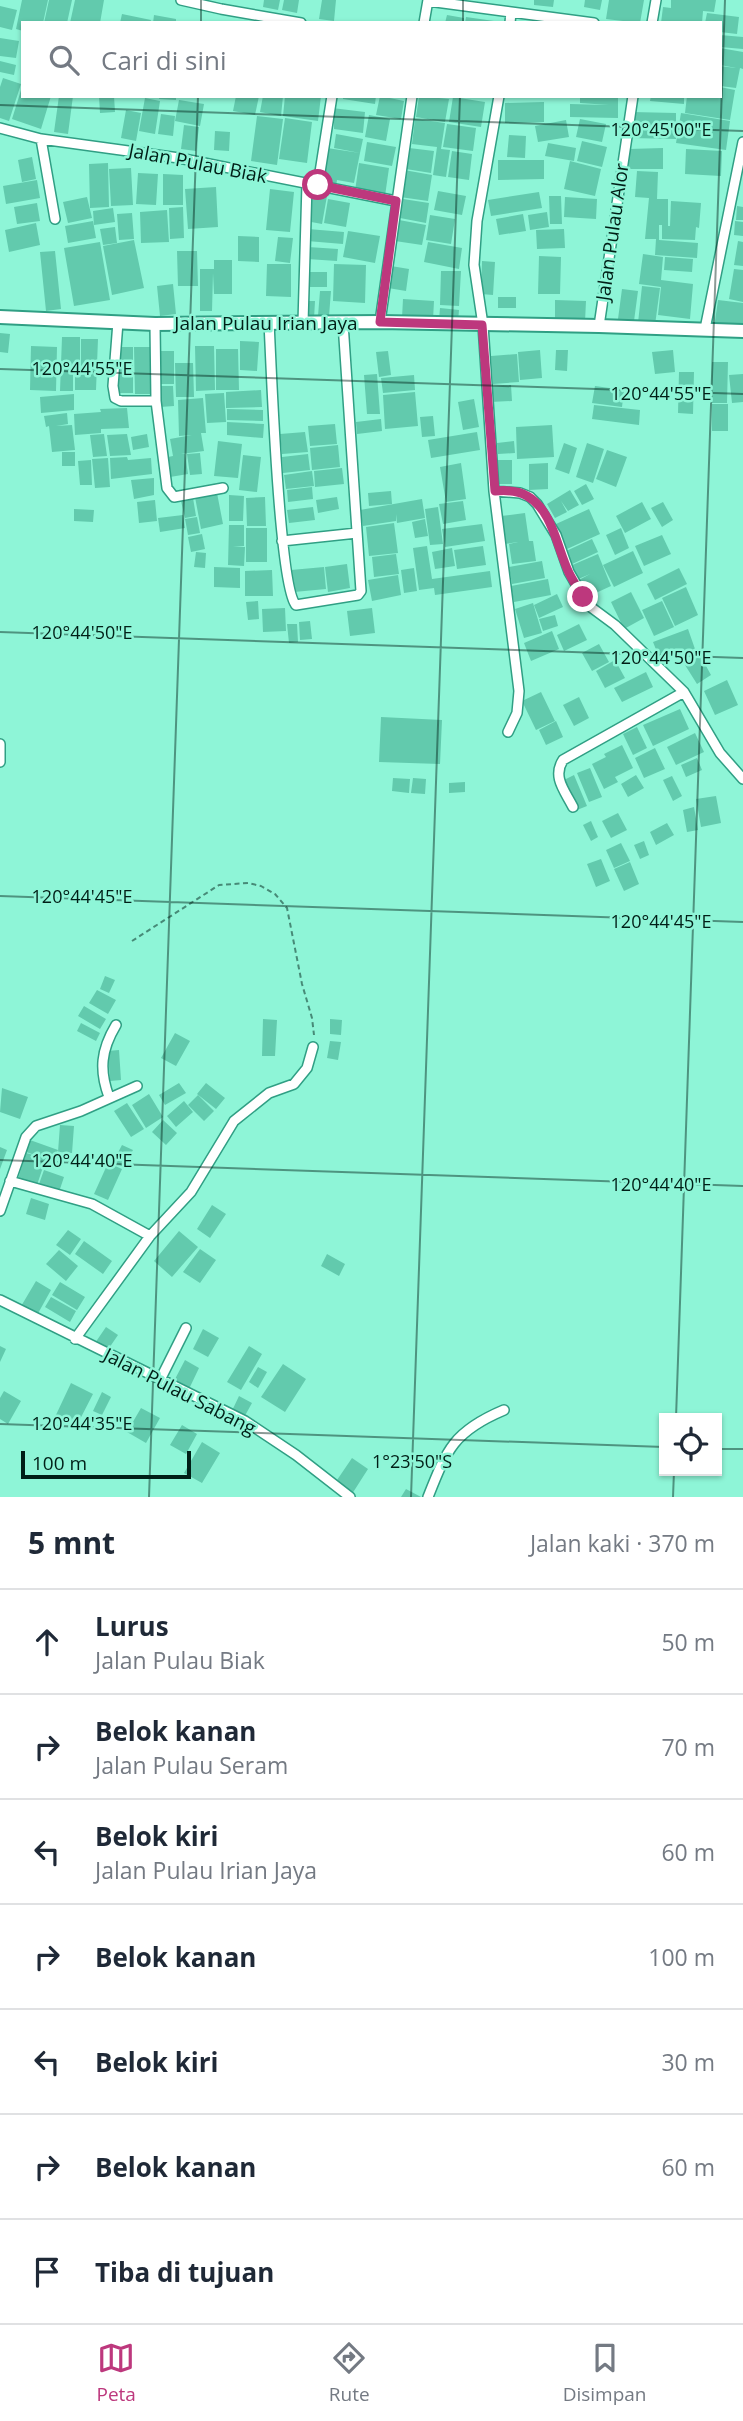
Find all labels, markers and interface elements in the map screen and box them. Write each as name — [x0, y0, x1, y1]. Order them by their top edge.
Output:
search box — [21, 21, 722, 98]
icon: search — [45, 41, 83, 79]
text: Cari di sini — [101, 42, 226, 78]
text: 120°45'00"E — [611, 117, 711, 141]
street label: Jalan Pulau Biak — [125, 136, 269, 189]
street label: Jalan Pulau Alor — [589, 161, 635, 304]
route start — [302, 169, 333, 200]
street label: Jalan Pulau Irian Jaya — [172, 310, 358, 336]
text: 120°44'55"E — [32, 356, 132, 380]
text: 120°44'55"E — [611, 381, 711, 405]
route end — [567, 581, 598, 612]
text: 120°44'50"E — [32, 620, 132, 644]
text: 120°44'50"E — [611, 645, 711, 669]
text: 120°44'45"E — [32, 884, 132, 908]
text: 120°44'45"E — [611, 909, 711, 933]
text: 120°44'40"E — [32, 1148, 132, 1172]
text: 120°44'40"E — [611, 1172, 711, 1196]
street label: Jalan Pulau Sabang — [98, 1340, 261, 1441]
text: 120°44'35"E — [32, 1411, 132, 1435]
map controls — [659, 1413, 722, 1476]
button: locate — [659, 1413, 722, 1476]
scale bar — [21, 1448, 191, 1480]
text: 1°23'50"S — [372, 1449, 452, 1473]
text: 100 m — [32, 1450, 87, 1476]
text: 5 mnt — [28, 1522, 115, 1563]
text: Jalan kaki · 370 m — [530, 1527, 715, 1559]
text: Lurus — [95, 1608, 169, 1644]
icon: ahead — [28, 1623, 66, 1661]
text: 50 m — [661, 1626, 715, 1658]
text: Jalan Pulau Biak — [95, 1644, 265, 1676]
text: Belok kanan — [95, 1713, 256, 1749]
icon: right — [28, 1728, 66, 1766]
text: 70 m — [661, 1731, 715, 1763]
text: Jalan Pulau Seram — [95, 1749, 288, 1781]
text: Belok kiri — [95, 1818, 219, 1854]
icon: left — [28, 1833, 66, 1871]
text: 60 m — [661, 1836, 715, 1868]
text: Jalan Pulau Irian Jaya — [95, 1854, 317, 1886]
icon: right — [28, 1938, 66, 1976]
text: Belok kanan — [95, 1939, 256, 1975]
text: 100 m — [648, 1941, 715, 1973]
icon: left — [28, 2043, 66, 2081]
text: Belok kiri — [95, 2044, 219, 2080]
text: 30 m — [661, 2046, 715, 2078]
icon: right — [28, 2148, 66, 2186]
text: Belok kanan — [95, 2149, 256, 2185]
text: 60 m — [661, 2151, 715, 2183]
icon: arrive — [28, 2253, 66, 2291]
text: Tiba di tujuan — [95, 2254, 274, 2290]
tab: Peta — [96, 2339, 136, 2407]
tab: Rute — [329, 2339, 370, 2407]
tab: Disimpan — [563, 2339, 647, 2407]

